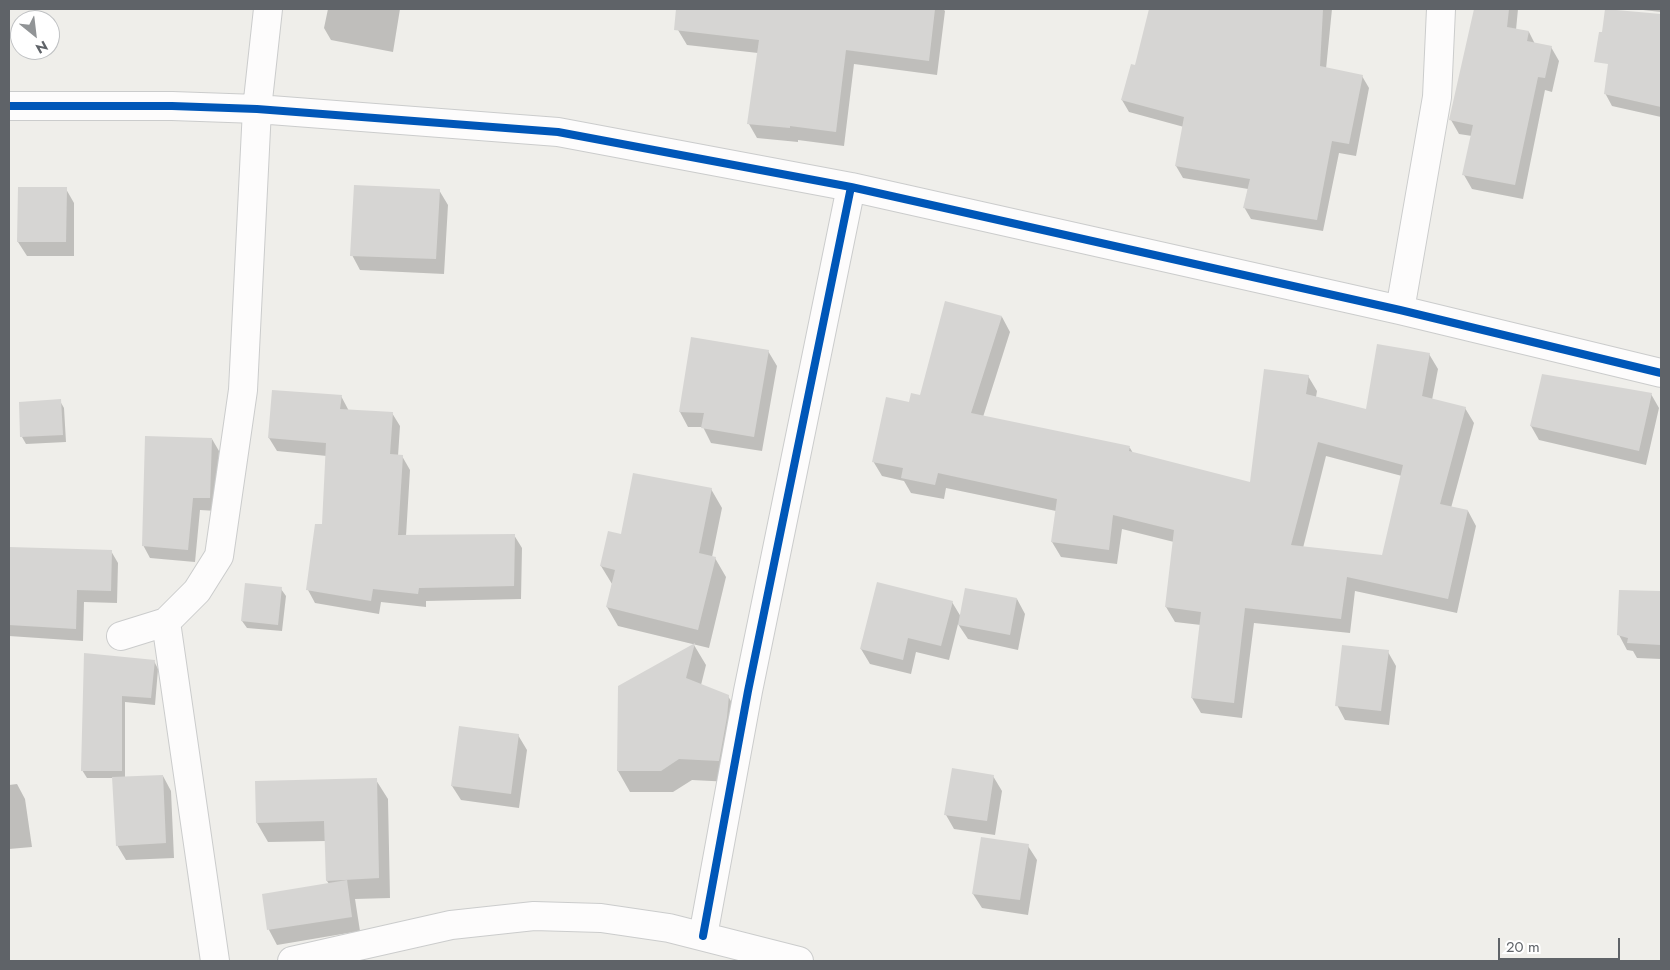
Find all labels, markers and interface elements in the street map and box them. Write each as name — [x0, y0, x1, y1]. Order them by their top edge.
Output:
north arrow — [10, 10, 60, 60]
text: N — [32, 36, 52, 59]
scale bar — [1500, 928, 1622, 960]
text: 20 m — [1506, 936, 1540, 958]

